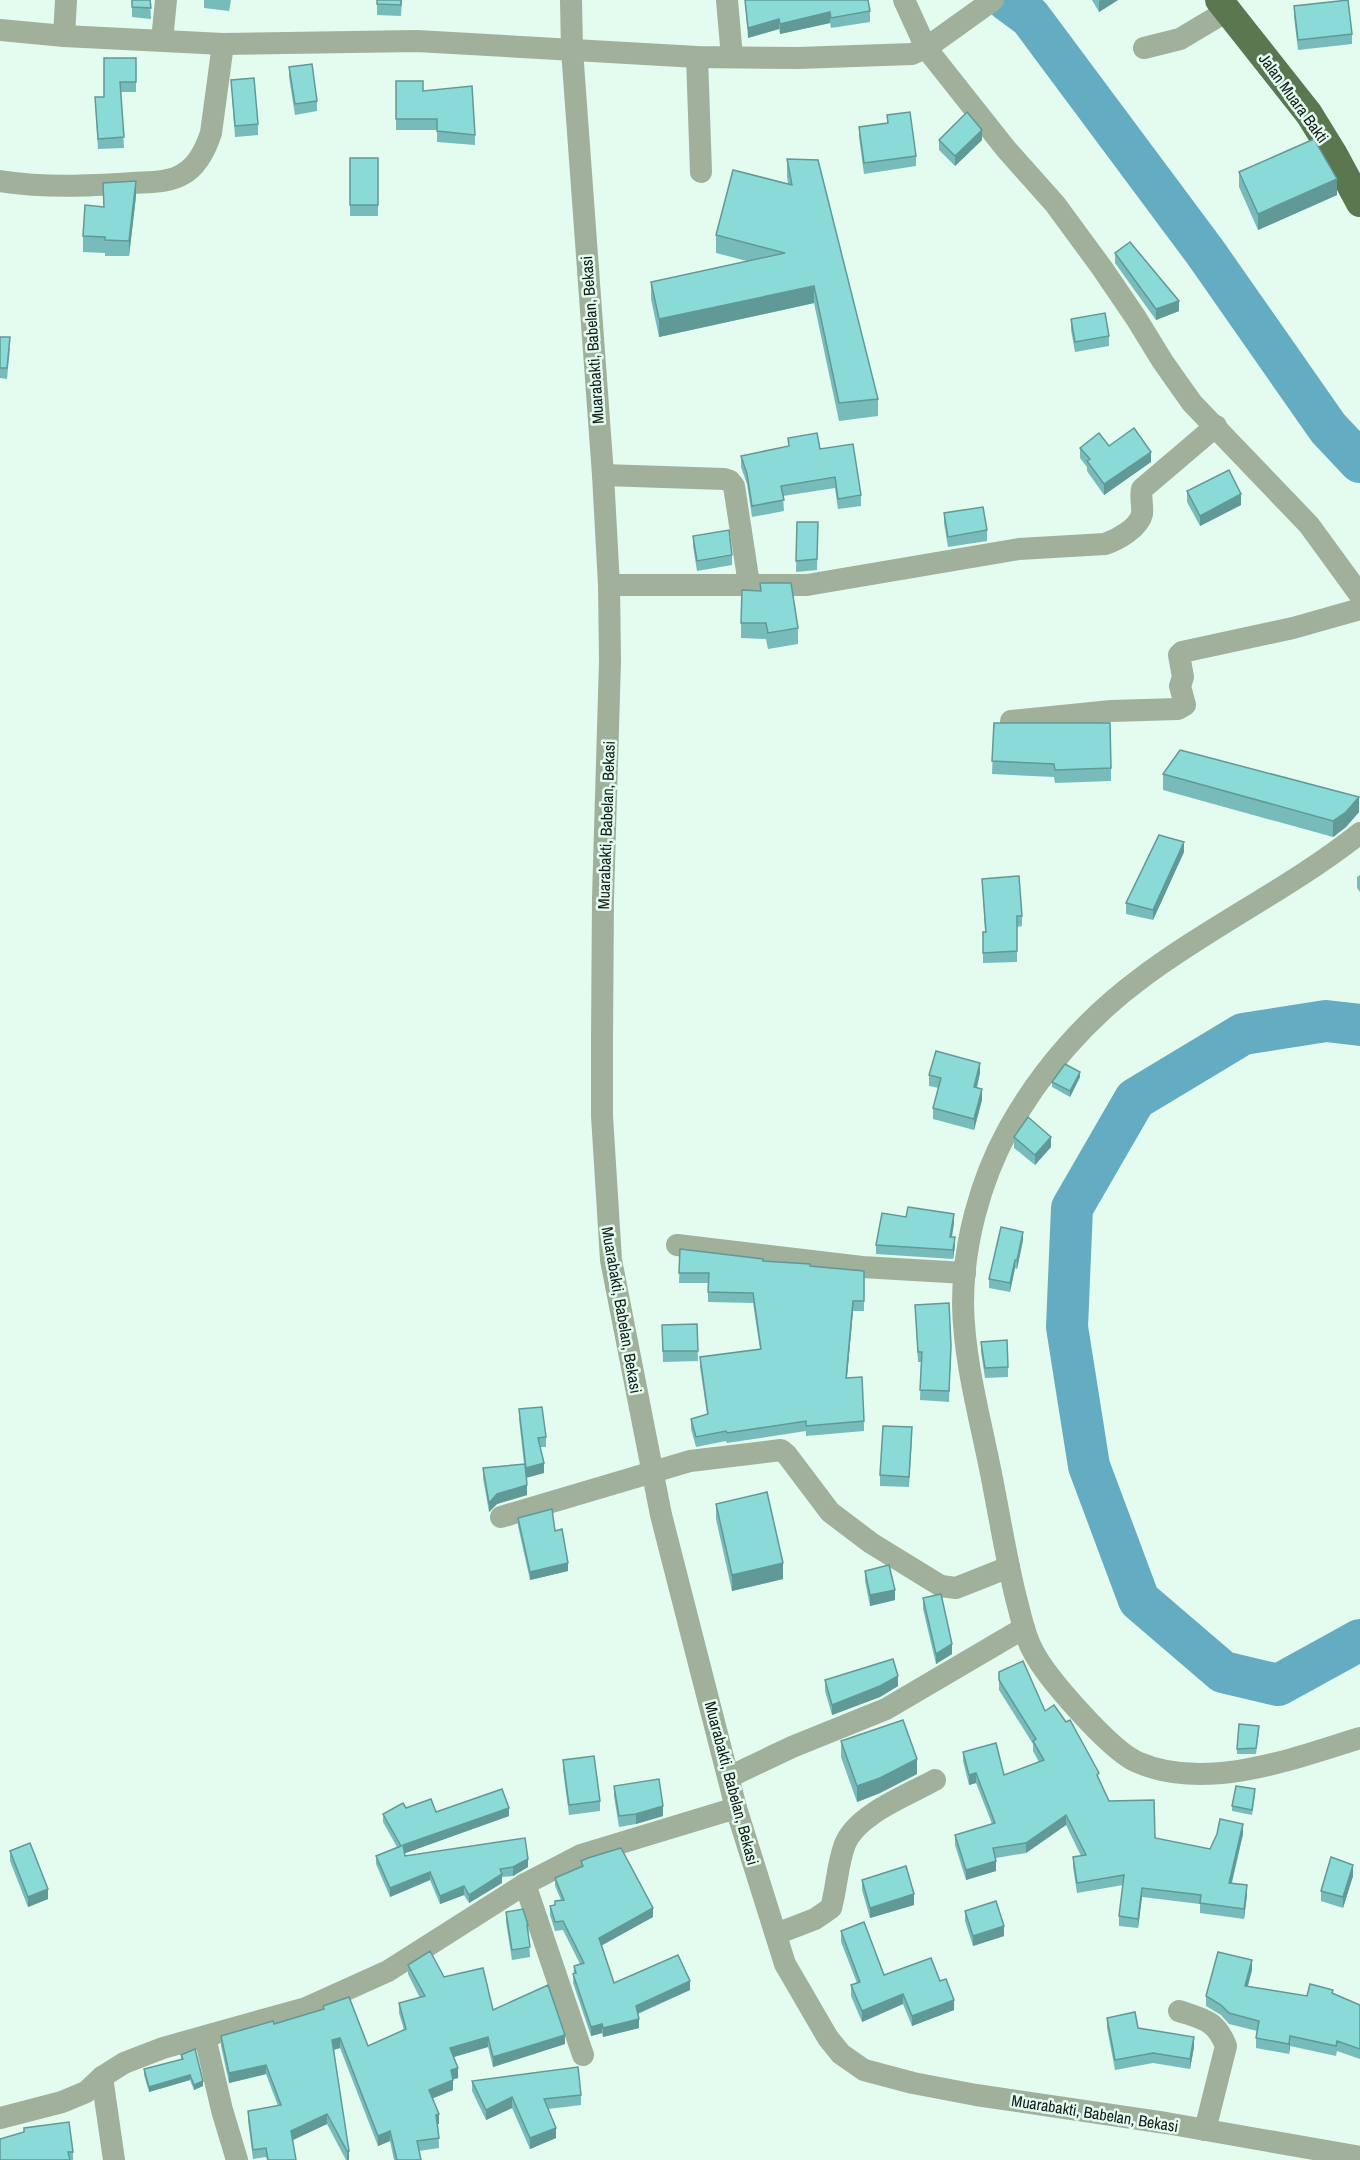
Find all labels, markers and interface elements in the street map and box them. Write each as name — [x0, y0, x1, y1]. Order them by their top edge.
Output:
street label: Jalan Muara Bakti — [1254, 49, 1334, 147]
street label: Muarabakti, Babelan, Bekasi — [575, 255, 609, 425]
street label: Muarabakti, Babelan, Bekasi — [592, 740, 620, 910]
street label: Muarabakti, Babelan, Bekasi — [597, 1225, 647, 1395]
street label: Muarabakti, Babelan, Bekasi — [700, 1699, 764, 1867]
street label: Muarabakti, Babelan, Bekasi — [1010, 2089, 1180, 2137]

